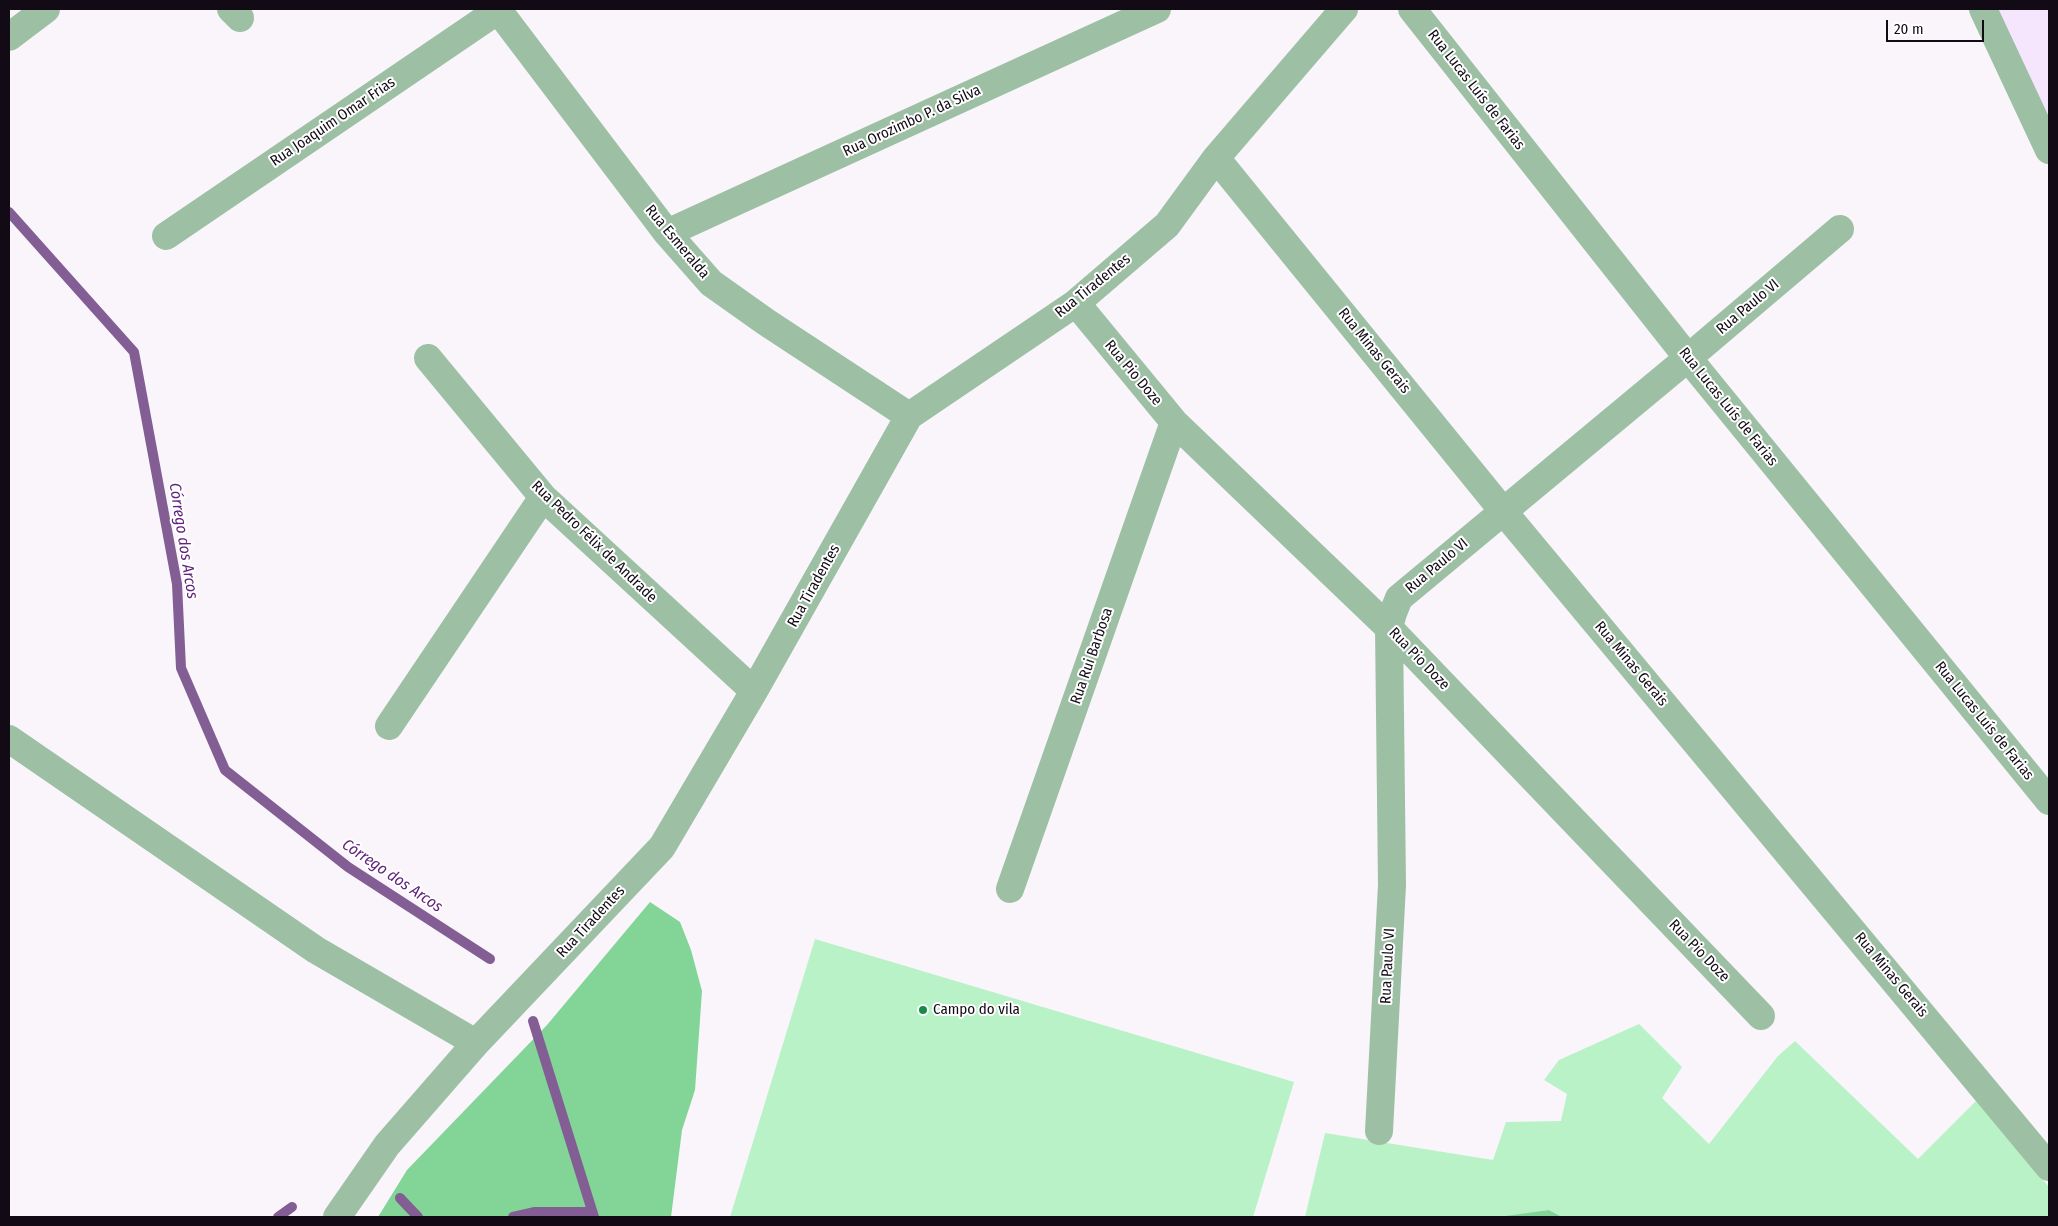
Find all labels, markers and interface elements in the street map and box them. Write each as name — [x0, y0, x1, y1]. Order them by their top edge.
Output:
scale bar — [1888, 10, 1986, 42]
text: 20 m — [1894, 20, 1924, 38]
street label: Rua Lucas Luís de Farias — [1424, 26, 1528, 154]
street label: Rua Joaquim Omar Frias — [267, 74, 399, 170]
street label: Rua Orozimbo P. da Silva — [840, 81, 984, 161]
street label: Rua Esmeralda — [641, 202, 713, 282]
street label: Rua Tiradentes — [1052, 250, 1134, 322]
street label: Rua Paulo VI — [1713, 276, 1783, 338]
street label: Rua Minas Gerais — [1334, 305, 1414, 397]
street label: Rua Pio Doze — [1101, 337, 1165, 409]
street label: Rua Lucas Luís de Farias — [1675, 344, 1781, 470]
street label: Rua Pedro Félix de Andrade — [527, 477, 661, 607]
water label: Córrego dos Arcos — [164, 482, 202, 600]
street label: Rua Paulo VI — [1402, 535, 1472, 597]
street label: Rua Tiradentes — [784, 542, 844, 630]
street label: Rua Rui Barbosa — [1067, 606, 1117, 706]
street label: Rua Minas Gerais — [1590, 618, 1672, 710]
street label: Rua Pio Doze — [1385, 624, 1453, 694]
street label: Rua Lucas Luís de Farias — [1931, 658, 2037, 784]
water label: Córrego dos Arcos — [338, 835, 446, 917]
street label: Rua Tiradentes — [553, 882, 629, 962]
street label: Rua Pio Doze — [1665, 916, 1733, 986]
street label: Rua Paulo VI — [1377, 928, 1399, 1004]
street label: Rua Minas Gerais — [1850, 929, 1932, 1021]
place label: Campo do vila — [933, 1001, 1020, 1019]
marker: Campo do vila — [917, 1004, 929, 1016]

